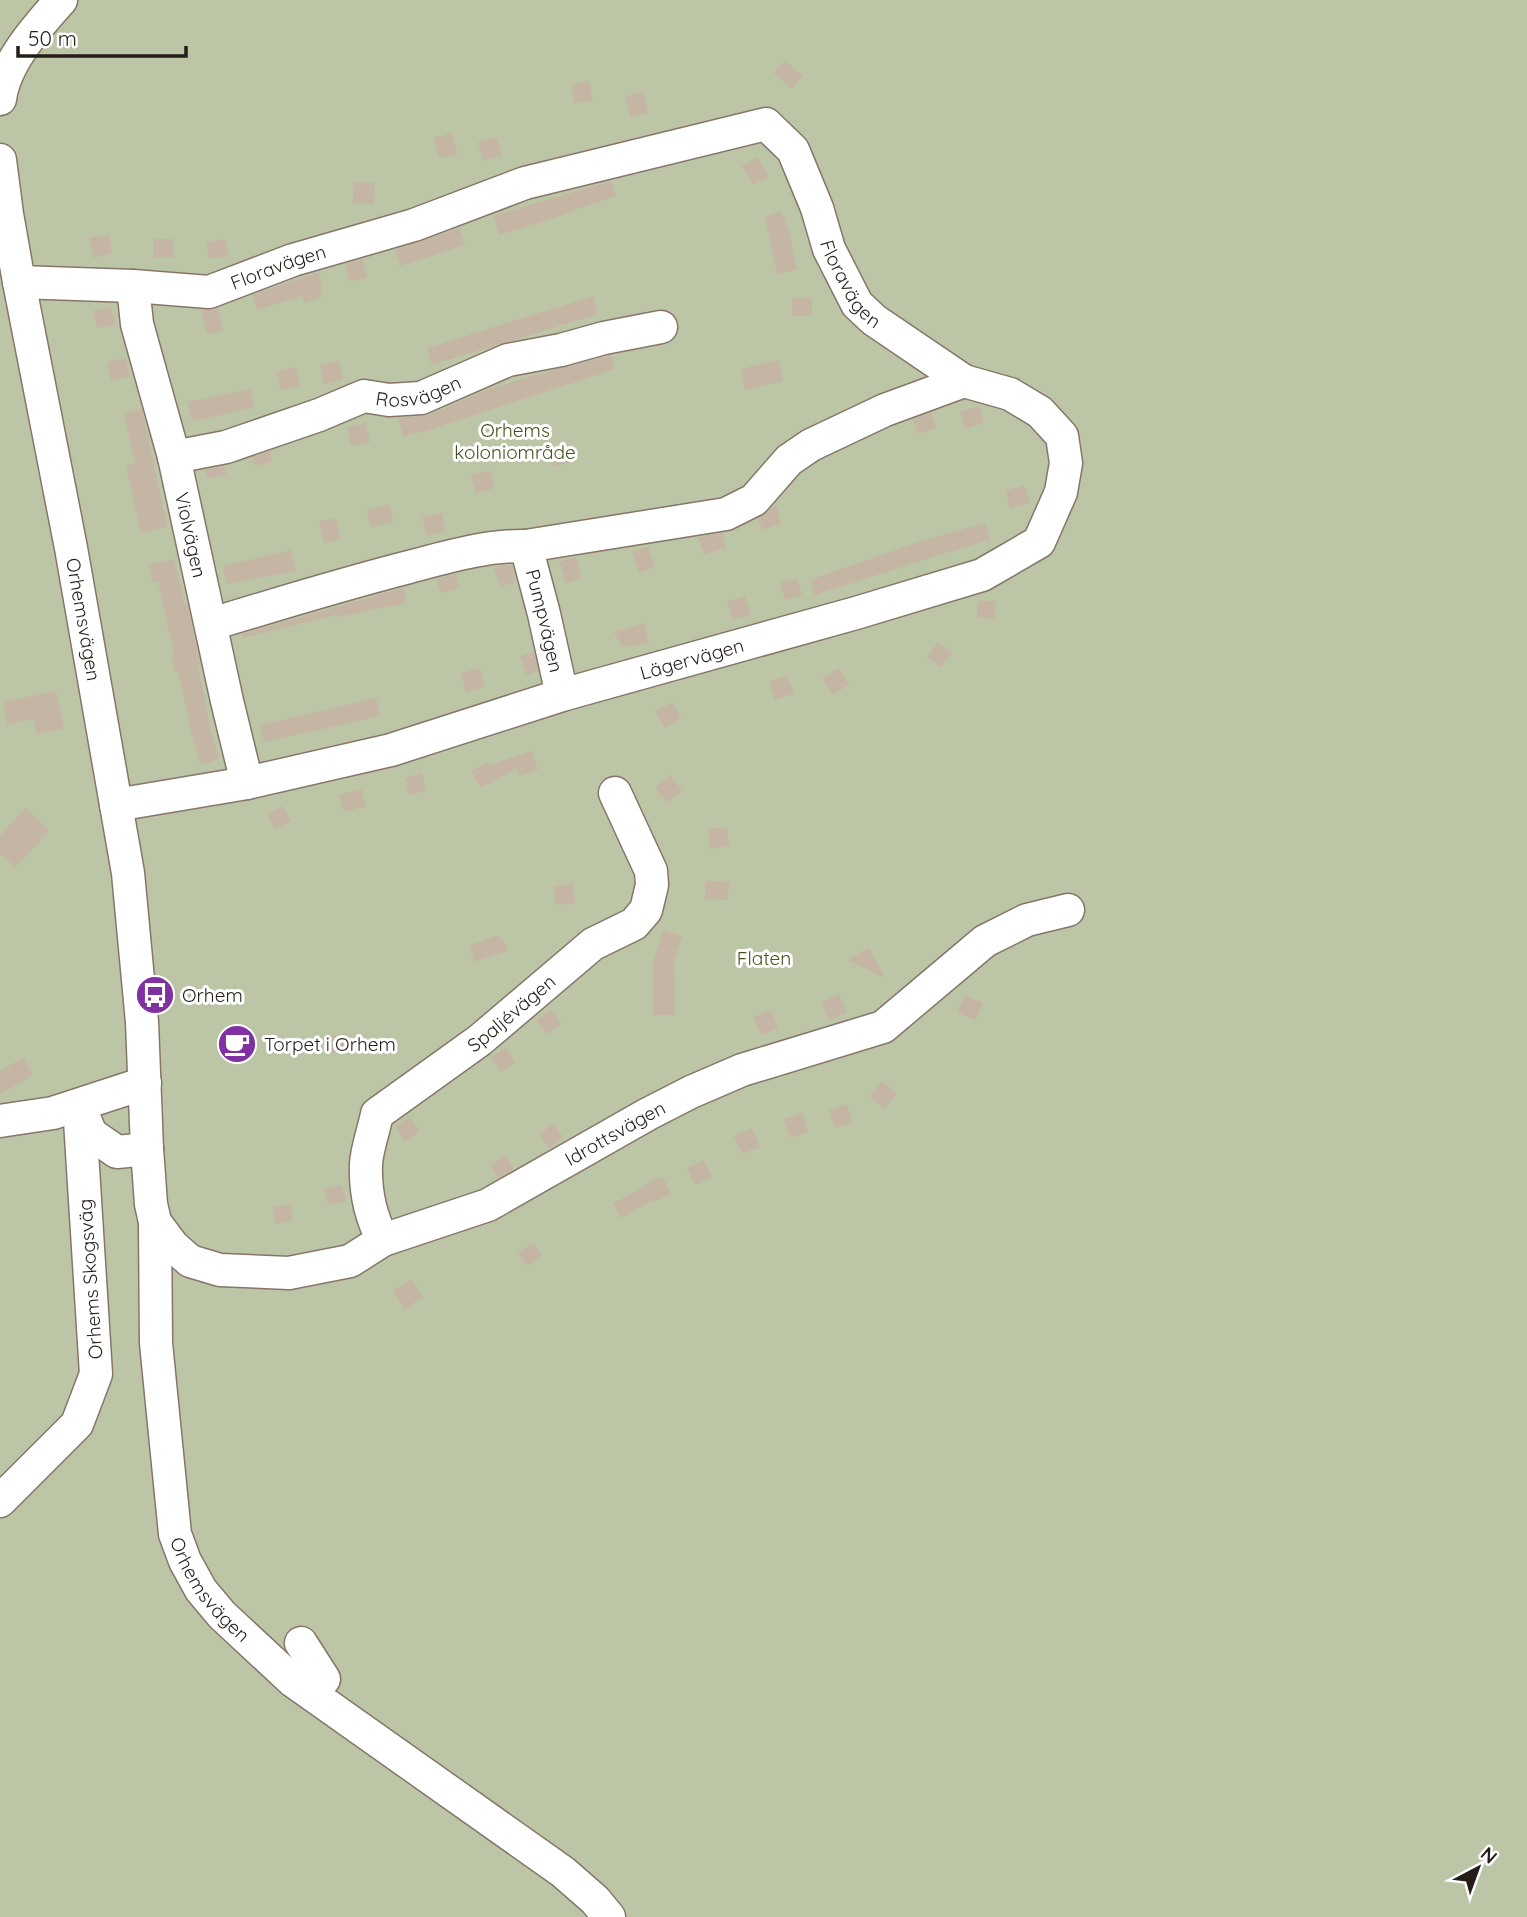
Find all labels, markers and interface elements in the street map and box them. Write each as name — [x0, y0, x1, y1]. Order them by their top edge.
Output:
scale bar — [18, 14, 186, 58]
text: 50 m — [28, 25, 77, 51]
street label: Floravägen — [815, 237, 886, 333]
street label: Floravägen — [227, 239, 329, 295]
street label: Rosvägen — [374, 370, 465, 412]
park label: Orhems koloniområde — [454, 418, 576, 464]
street label: Violvägen — [170, 490, 212, 580]
street label: Orhemsvägen — [61, 556, 106, 683]
street label: Pumpvägen — [521, 566, 569, 675]
street label: Lägervägen — [637, 633, 747, 685]
park label: Flaten — [737, 946, 791, 970]
street label: Spaljévägen — [462, 969, 560, 1057]
bus stop icon: Orhem — [134, 974, 176, 1016]
place label: Orhem — [182, 983, 243, 1007]
cafe icon: Torpet i Orhem — [216, 1023, 258, 1065]
place label: Torpet i Orhem — [264, 1032, 396, 1056]
street label: Idrottsvägen — [560, 1095, 669, 1171]
street label: Orhems Skogsväg — [72, 1198, 108, 1360]
street label: Orhemsvägen — [165, 1534, 255, 1647]
north arrow — [1443, 1833, 1513, 1903]
text: N — [1476, 1842, 1502, 1869]

